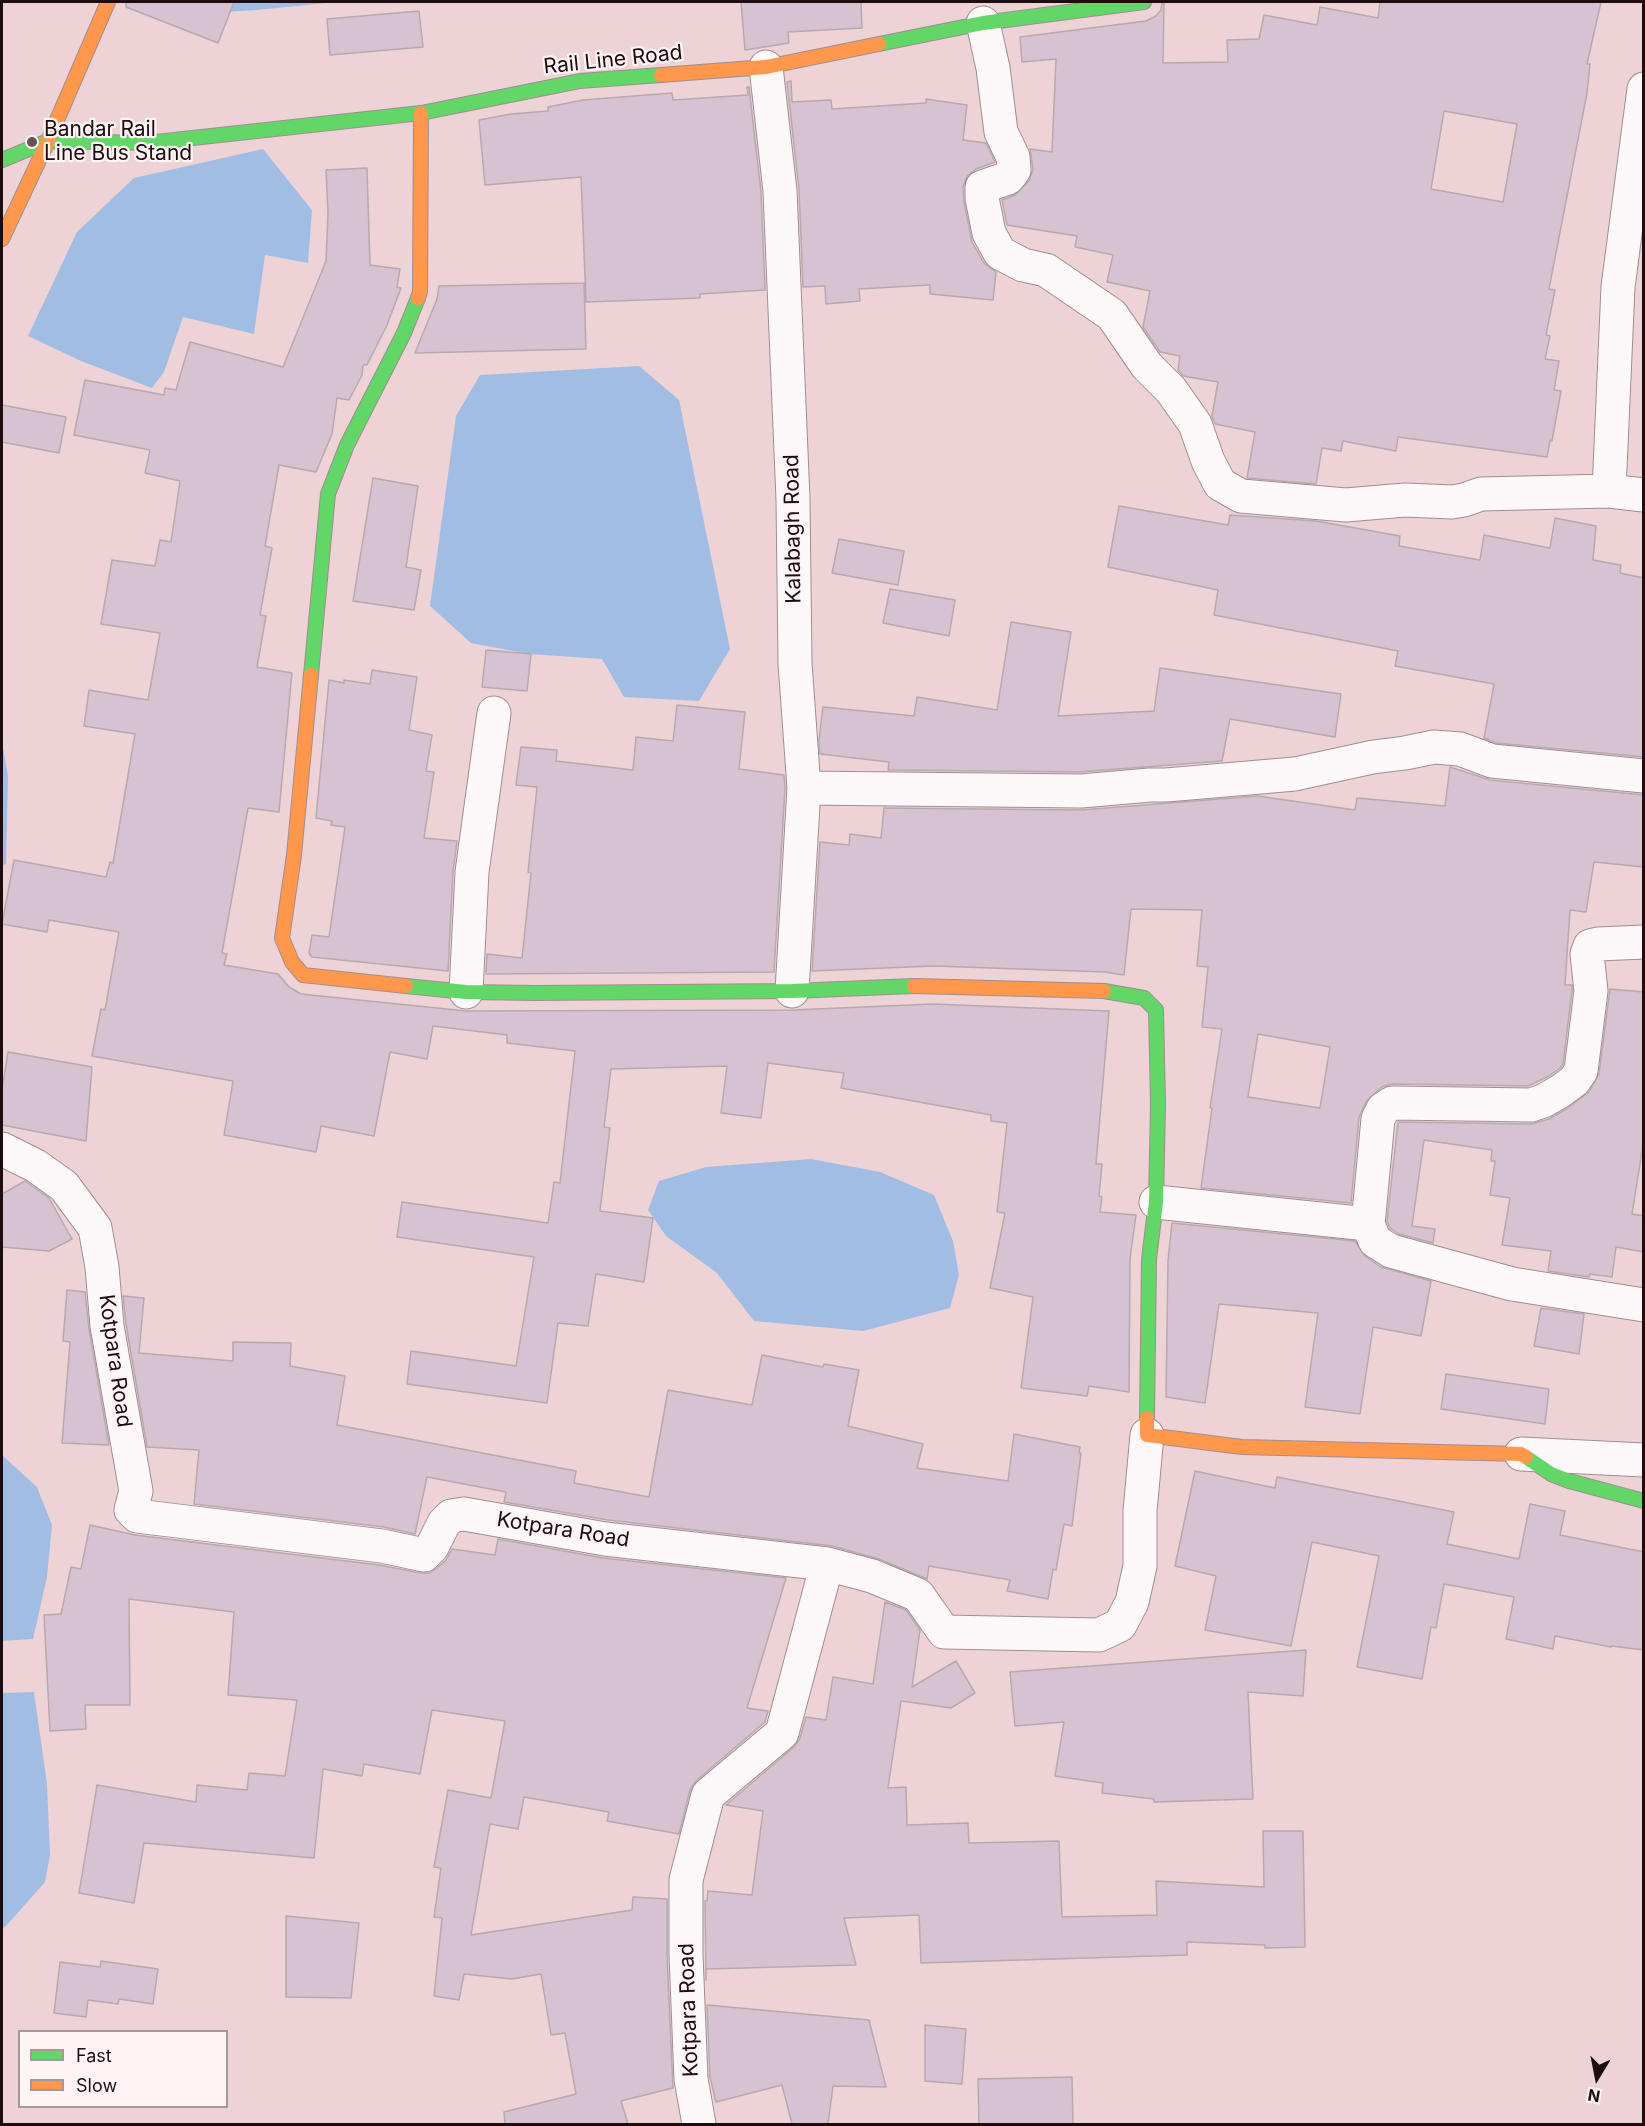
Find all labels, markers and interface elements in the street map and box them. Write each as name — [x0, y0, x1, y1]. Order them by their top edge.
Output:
street label: Rail Line Road — [542, 40, 684, 80]
place label: Bandar Rail Line Bus Stand — [44, 117, 192, 167]
marker: Bandar Rail Line Bus Stand — [25, 135, 39, 149]
street label: Kalabagh Road — [779, 454, 807, 604]
street label: Kotpara Road — [93, 1293, 137, 1429]
street label: Kotpara Road — [495, 1507, 631, 1553]
street label: Kotpara Road — [674, 1943, 704, 2077]
legend — [18, 2030, 228, 2108]
text: Fast — [76, 2045, 112, 2066]
north arrow — [1567, 2048, 1627, 2108]
text: Slow — [76, 2075, 117, 2096]
text: N — [1586, 2085, 1602, 2107]

